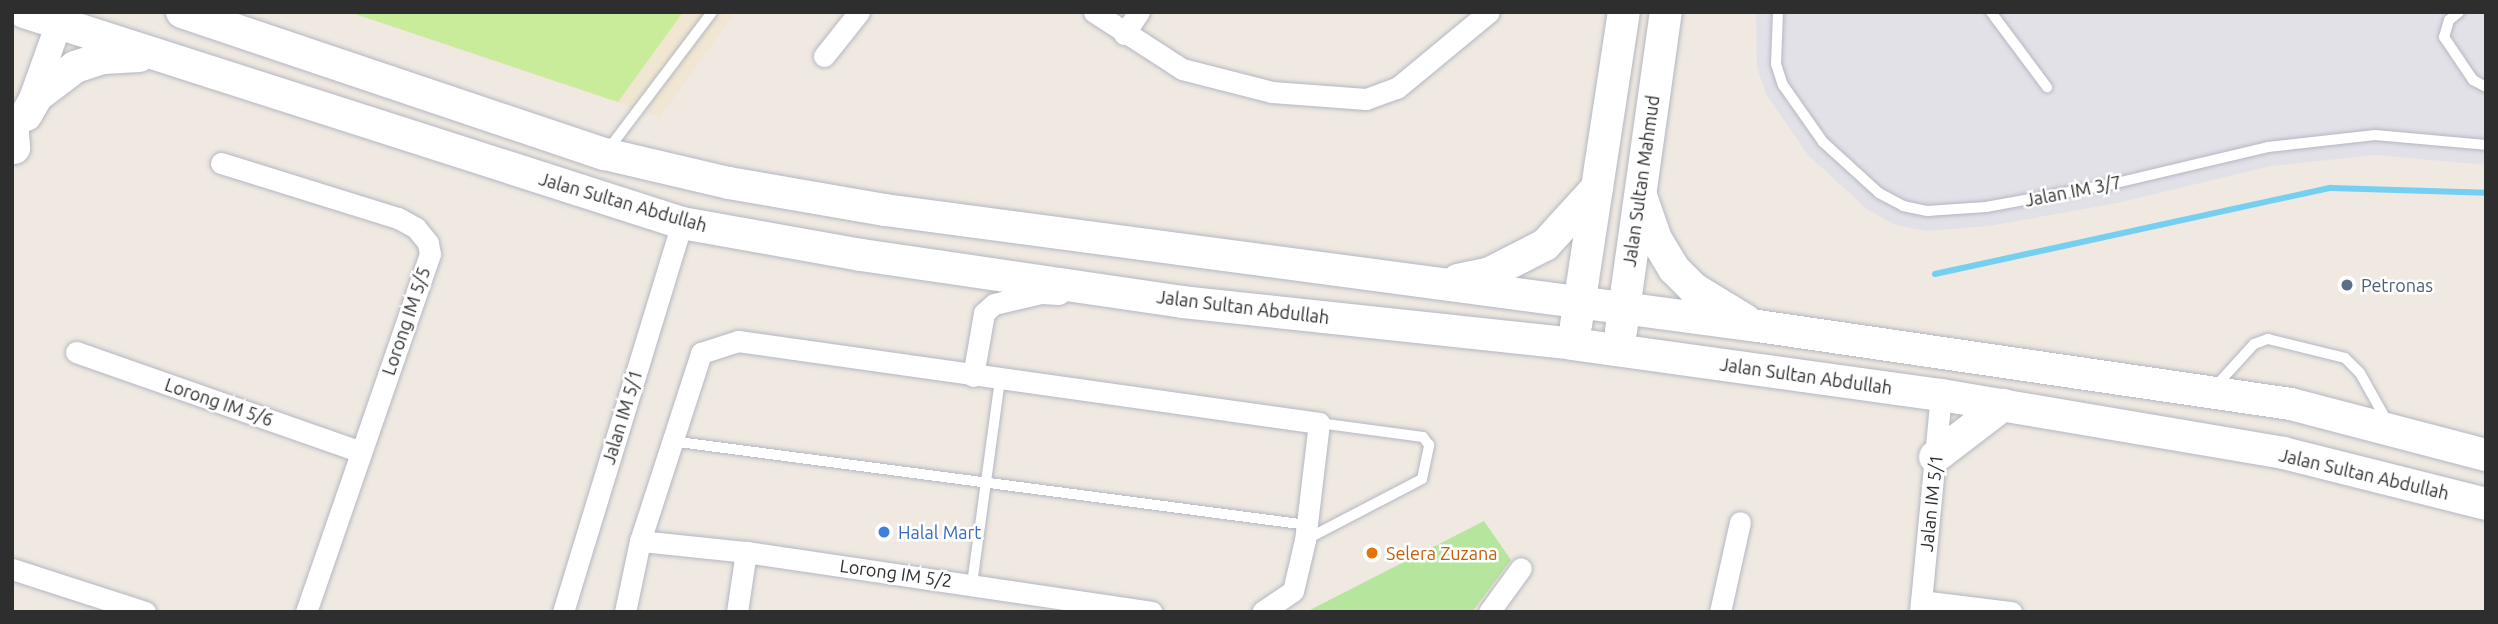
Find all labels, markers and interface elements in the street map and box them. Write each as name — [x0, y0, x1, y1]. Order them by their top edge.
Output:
street label: Jalan Sultan Mahmud — [1618, 94, 1664, 268]
street label: Jalan Sultan Abdullah — [537, 168, 709, 236]
street label: Jalan IM 3/7 — [2023, 171, 2123, 211]
street label: Lorong IM 5/5 — [377, 264, 435, 378]
place label: Petronas — [2361, 274, 2433, 296]
marker: Petronas — [2339, 277, 2355, 293]
street label: Jalan Sultan Abdullah — [1155, 286, 1331, 328]
street label: Jalan Sultan Abdullah — [1719, 353, 1893, 399]
street label: Jalan IM 5/1 — [597, 367, 647, 467]
street label: Lorong IM 5/6 — [162, 373, 276, 431]
street label: Jalan Sultan Abdullah — [2277, 444, 2451, 504]
street label: Jalan IM 5/1 — [1915, 453, 1947, 553]
place label: Halal Mart — [898, 521, 981, 543]
marker: Halal Mart — [876, 524, 892, 540]
place label: Selera Zuzana — [1386, 542, 1498, 564]
marker: Selera Zuzana — [1364, 545, 1380, 561]
street label: Lorong IM 5/2 — [839, 554, 953, 592]

